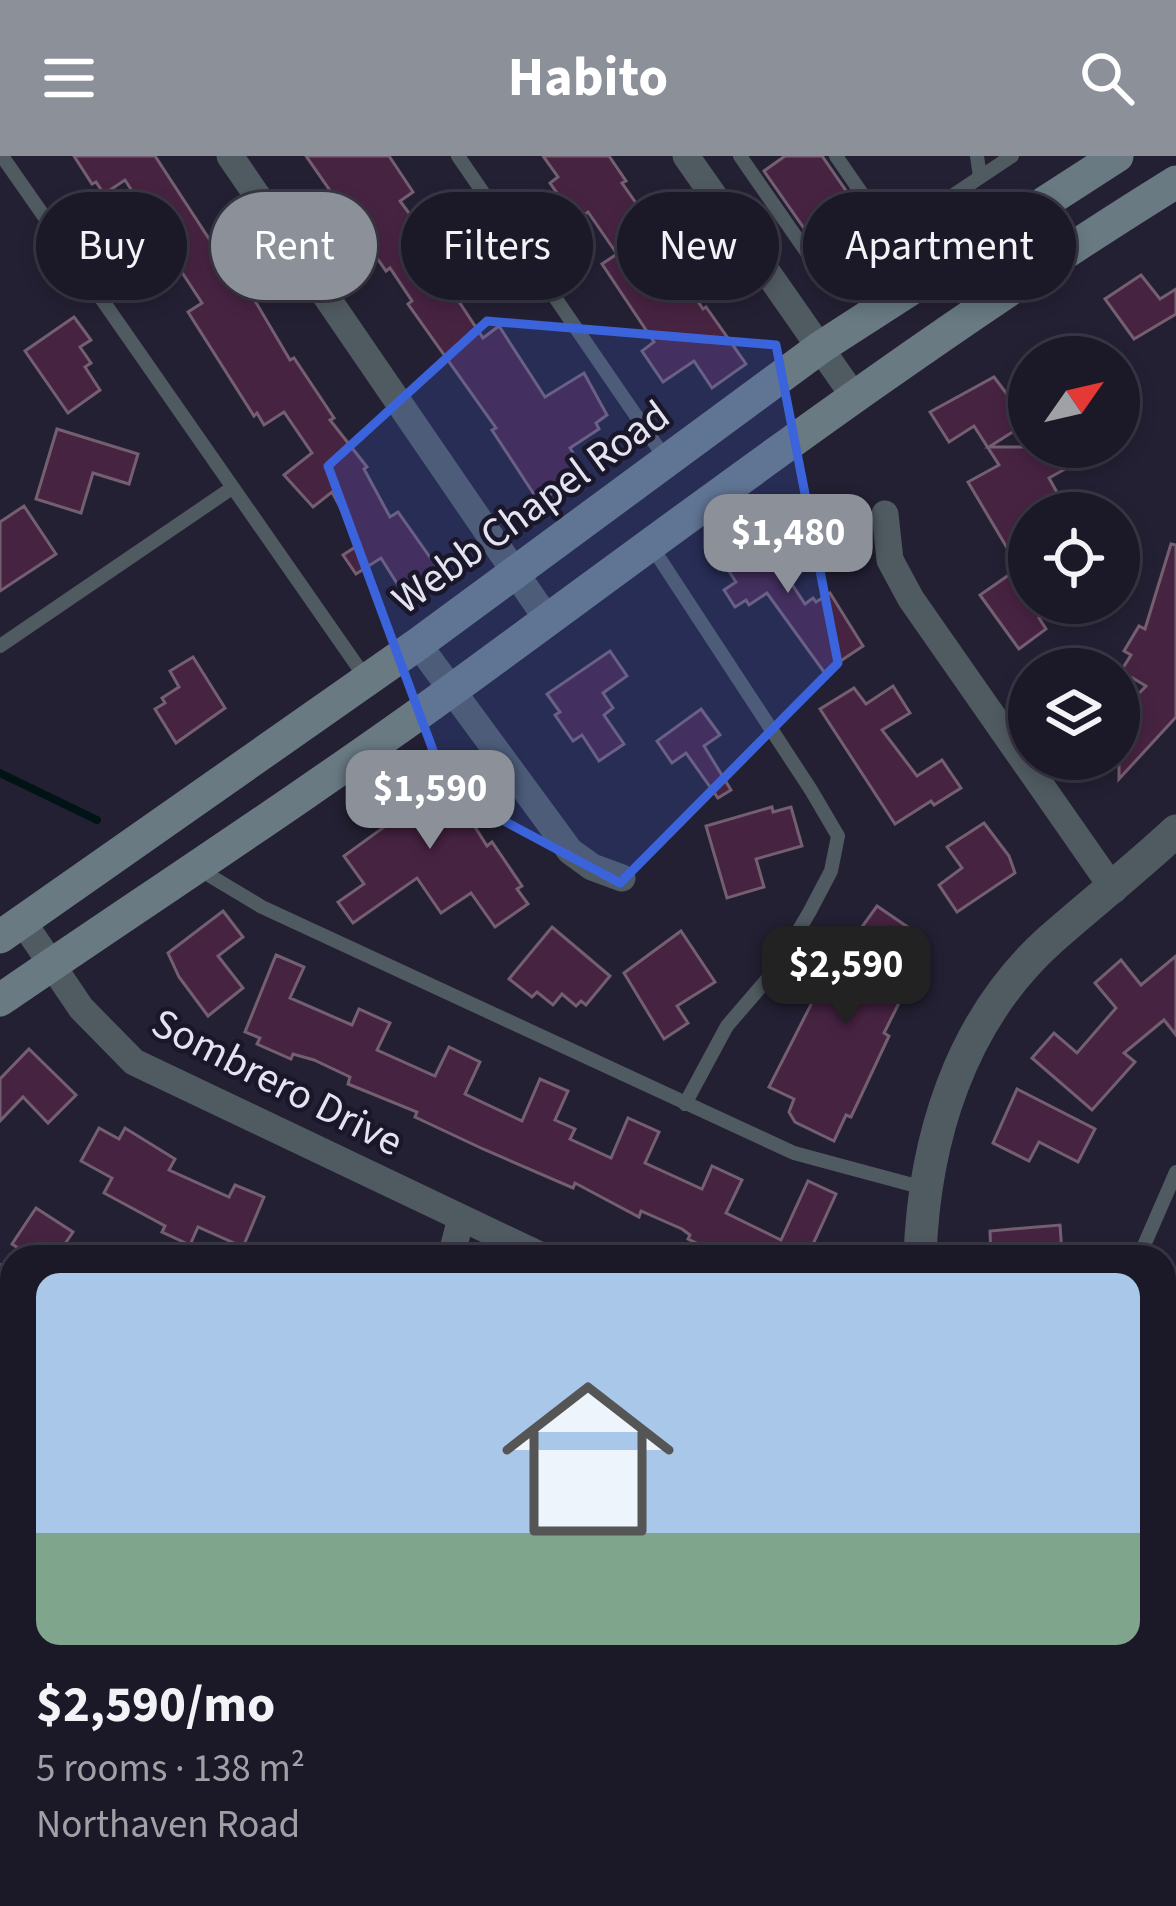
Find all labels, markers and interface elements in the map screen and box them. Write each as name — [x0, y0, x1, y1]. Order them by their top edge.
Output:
text: Habito — [508, 40, 668, 117]
icon: menu — [36, 45, 102, 111]
icon: search — [1074, 45, 1140, 111]
chip: Buy — [36, 192, 187, 300]
chip: Rent — [211, 192, 377, 300]
chip: Filters — [401, 192, 593, 300]
chip: New — [617, 192, 779, 300]
chip: Apartment — [803, 192, 1076, 300]
north arrow — [1008, 336, 1140, 468]
map controls — [1008, 336, 1140, 780]
street label: Webb Chapel Road — [380, 386, 682, 629]
button: locate — [1008, 492, 1140, 624]
pin: $1,480 — [690, 494, 886, 596]
text: $1,480 — [731, 505, 845, 561]
button: layers — [1008, 648, 1140, 780]
pin: $1,590 — [332, 750, 528, 852]
text: $1,590 — [373, 761, 487, 817]
pin: $2,590 — [748, 926, 944, 1028]
text: $2,590 — [789, 937, 903, 993]
street label: Sombrero Drive — [141, 994, 413, 1172]
icon: home — [480, 1351, 696, 1567]
text: $2,590/mo — [36, 1669, 275, 1741]
text: 5 rooms · 138 m² — [36, 1741, 305, 1797]
text: Northaven Road — [36, 1797, 300, 1853]

